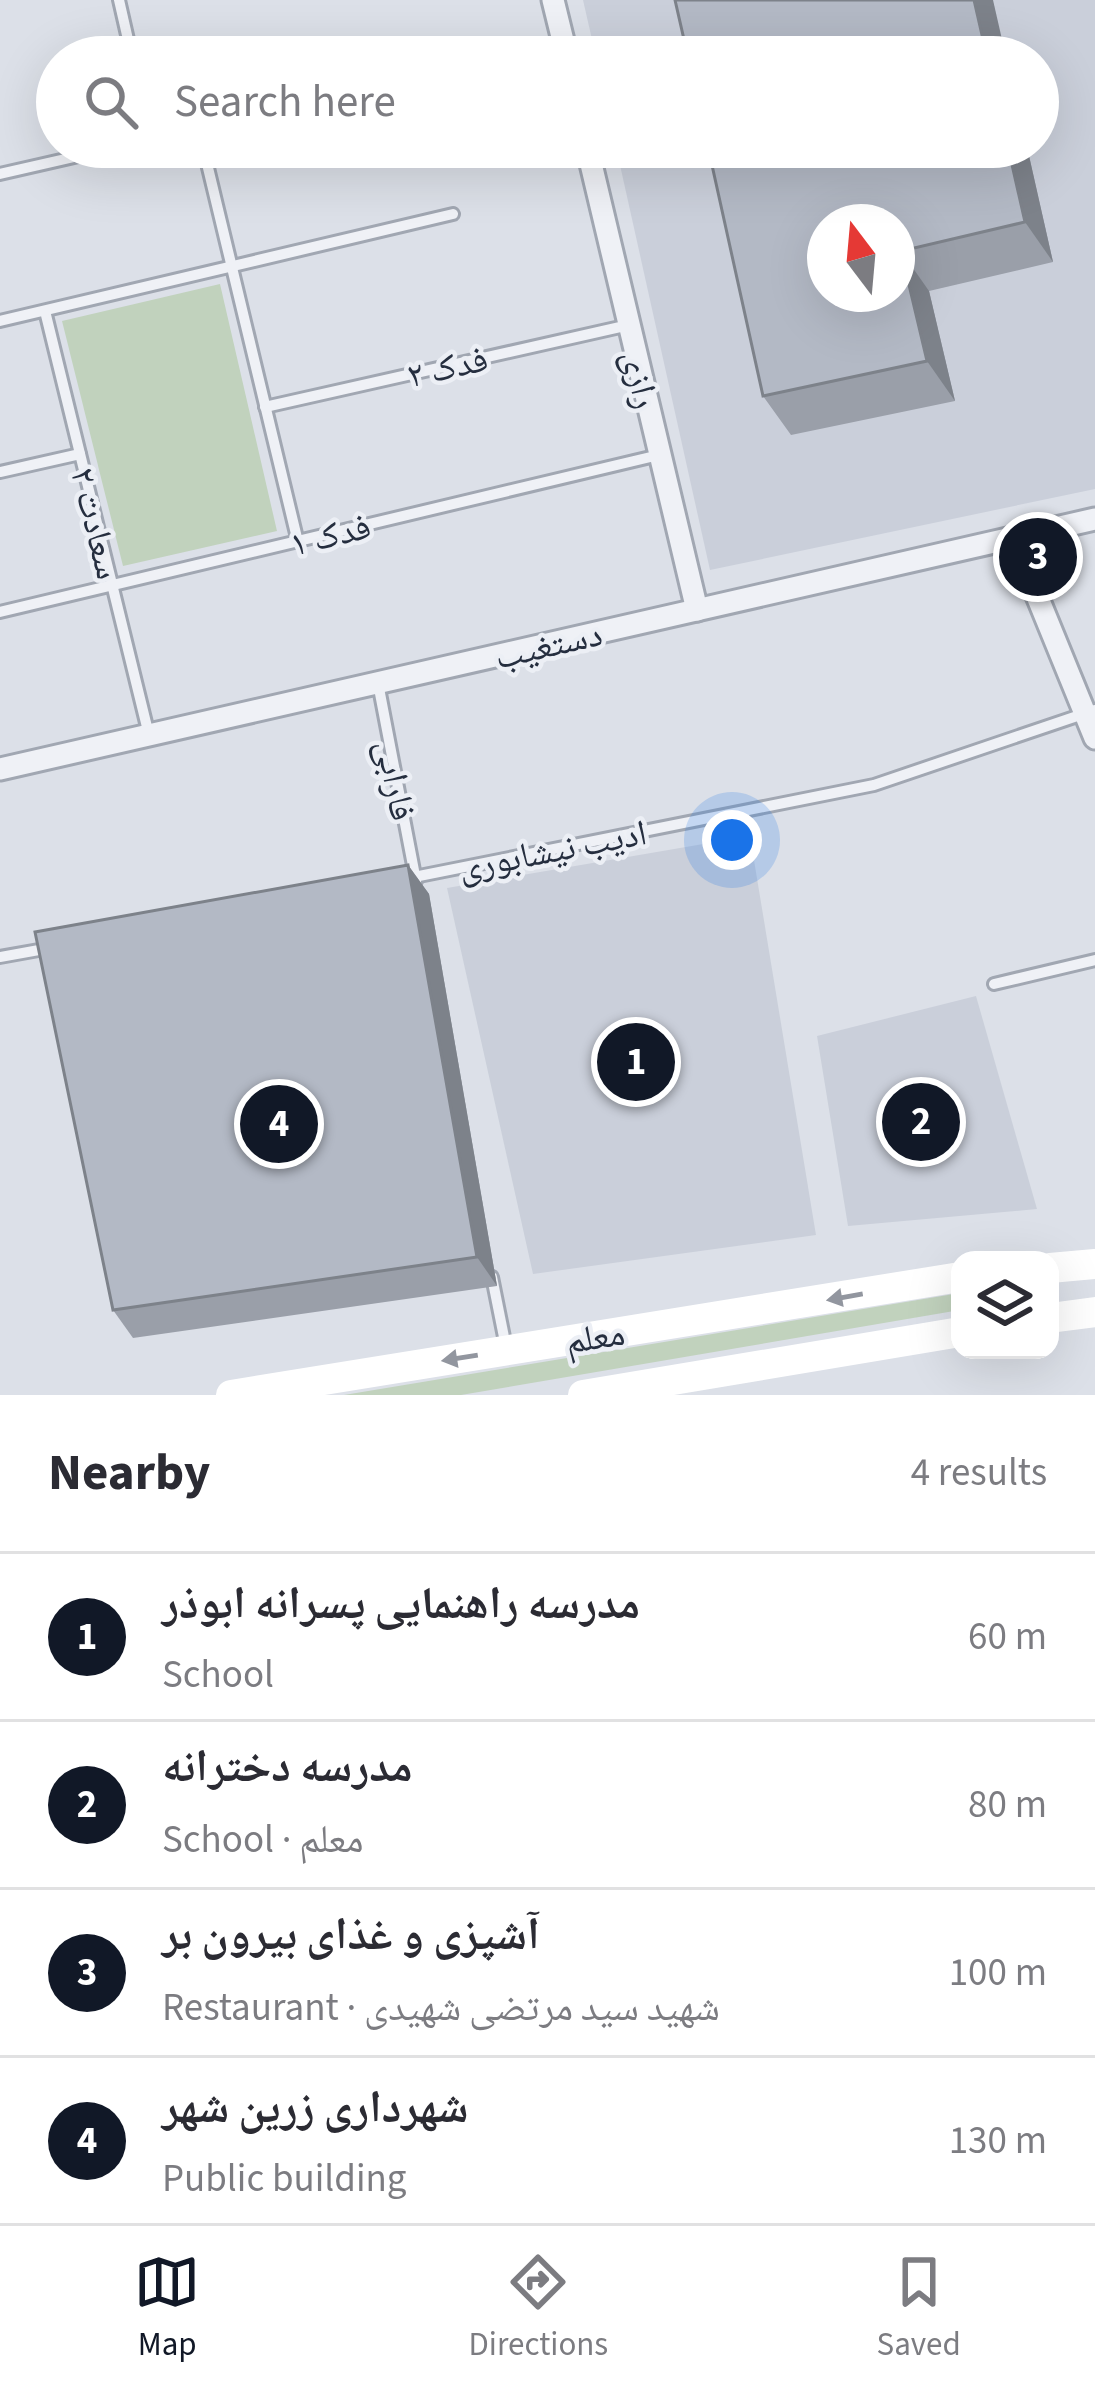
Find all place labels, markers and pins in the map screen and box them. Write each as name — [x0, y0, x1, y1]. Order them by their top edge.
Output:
pin: 3 — [999, 512, 1077, 602]
pin: 1 — [597, 1017, 675, 1107]
pin: 2 — [882, 1077, 960, 1167]
pin: 4 — [240, 1079, 318, 1169]

